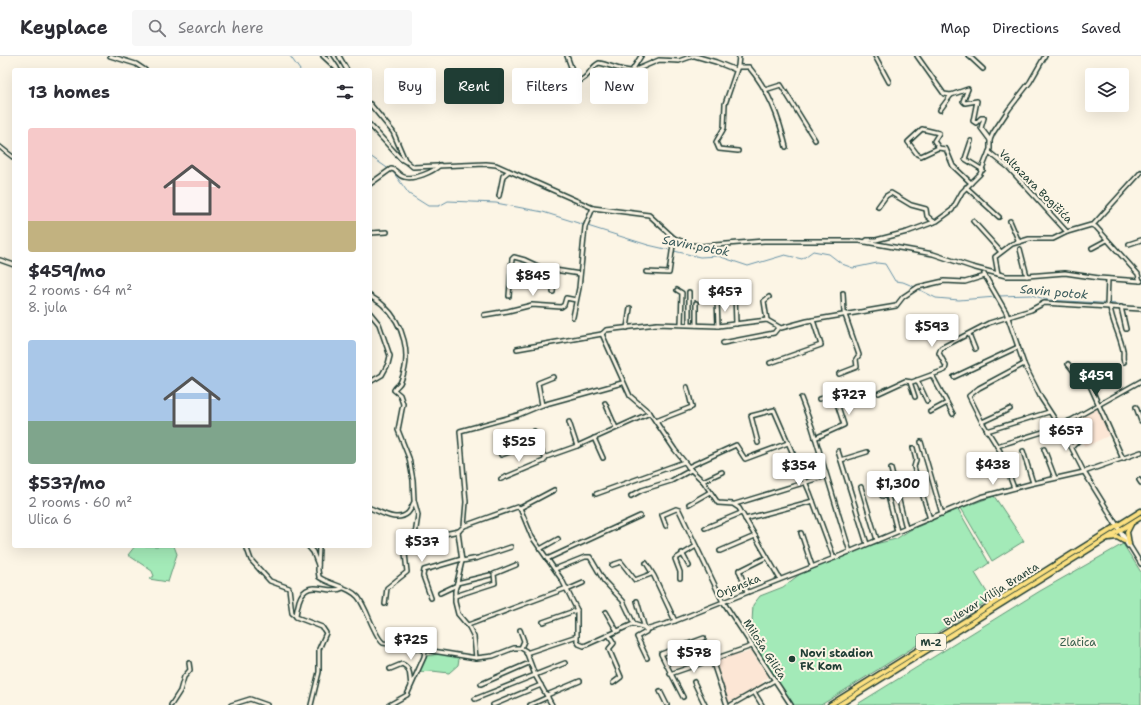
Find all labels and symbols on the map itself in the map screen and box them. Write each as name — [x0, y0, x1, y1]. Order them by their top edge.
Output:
street label: Valtazara Bogišića — [995, 146, 1076, 227]
water label: Savin potok — [661, 232, 731, 260]
pin: $845 — [509, 263, 557, 297]
pin: $457 — [701, 279, 749, 313]
water label: Savin potok — [1019, 281, 1089, 303]
pin: $593 — [908, 314, 956, 348]
pin: $459 — [1072, 363, 1120, 397]
pin: $727 — [825, 382, 873, 416]
pin: $657 — [1042, 418, 1090, 452]
pin: $525 — [495, 429, 543, 463]
pin: $438 — [969, 452, 1017, 486]
pin: $354 — [775, 453, 823, 487]
pin: $1,300 — [865, 471, 931, 505]
pin: $537 — [398, 529, 446, 563]
street label: Bulevar Vilija Branta — [941, 559, 1042, 630]
street label: Orjenska — [714, 571, 763, 602]
street label: Miloša Gilića — [740, 616, 790, 682]
pin: $725 — [387, 627, 435, 661]
road number: M-2 — [916, 634, 946, 650]
park label: Zlatica — [1060, 635, 1096, 650]
pin: $578 — [670, 640, 718, 674]
place label: Novi stadion FK Kom — [800, 646, 874, 674]
marker: Novi stadion FK Kom — [787, 654, 797, 664]

